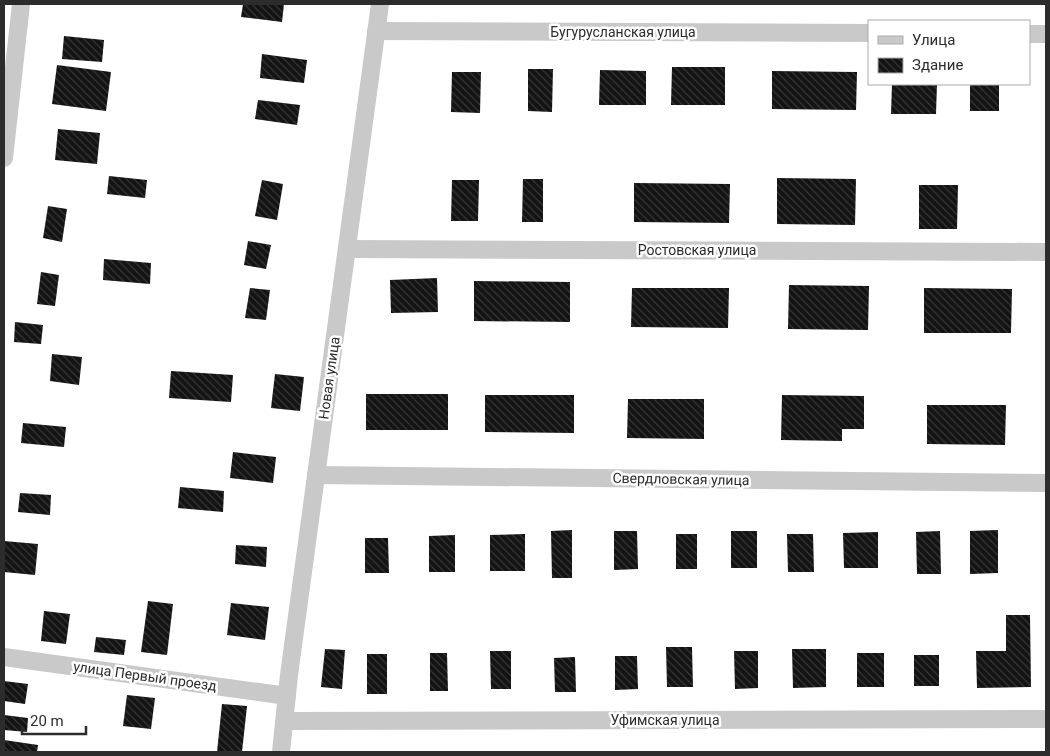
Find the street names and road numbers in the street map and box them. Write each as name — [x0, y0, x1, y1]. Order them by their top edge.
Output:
street label: Бугурусланская улица — [550, 24, 696, 40]
street label: Ростовская улица — [638, 242, 756, 258]
street label: Новая улица — [315, 336, 343, 420]
street label: Свердловская улица — [612, 470, 750, 488]
street label: улица Первый проезд — [72, 658, 218, 694]
street label: Уфимская улица — [610, 712, 720, 728]

